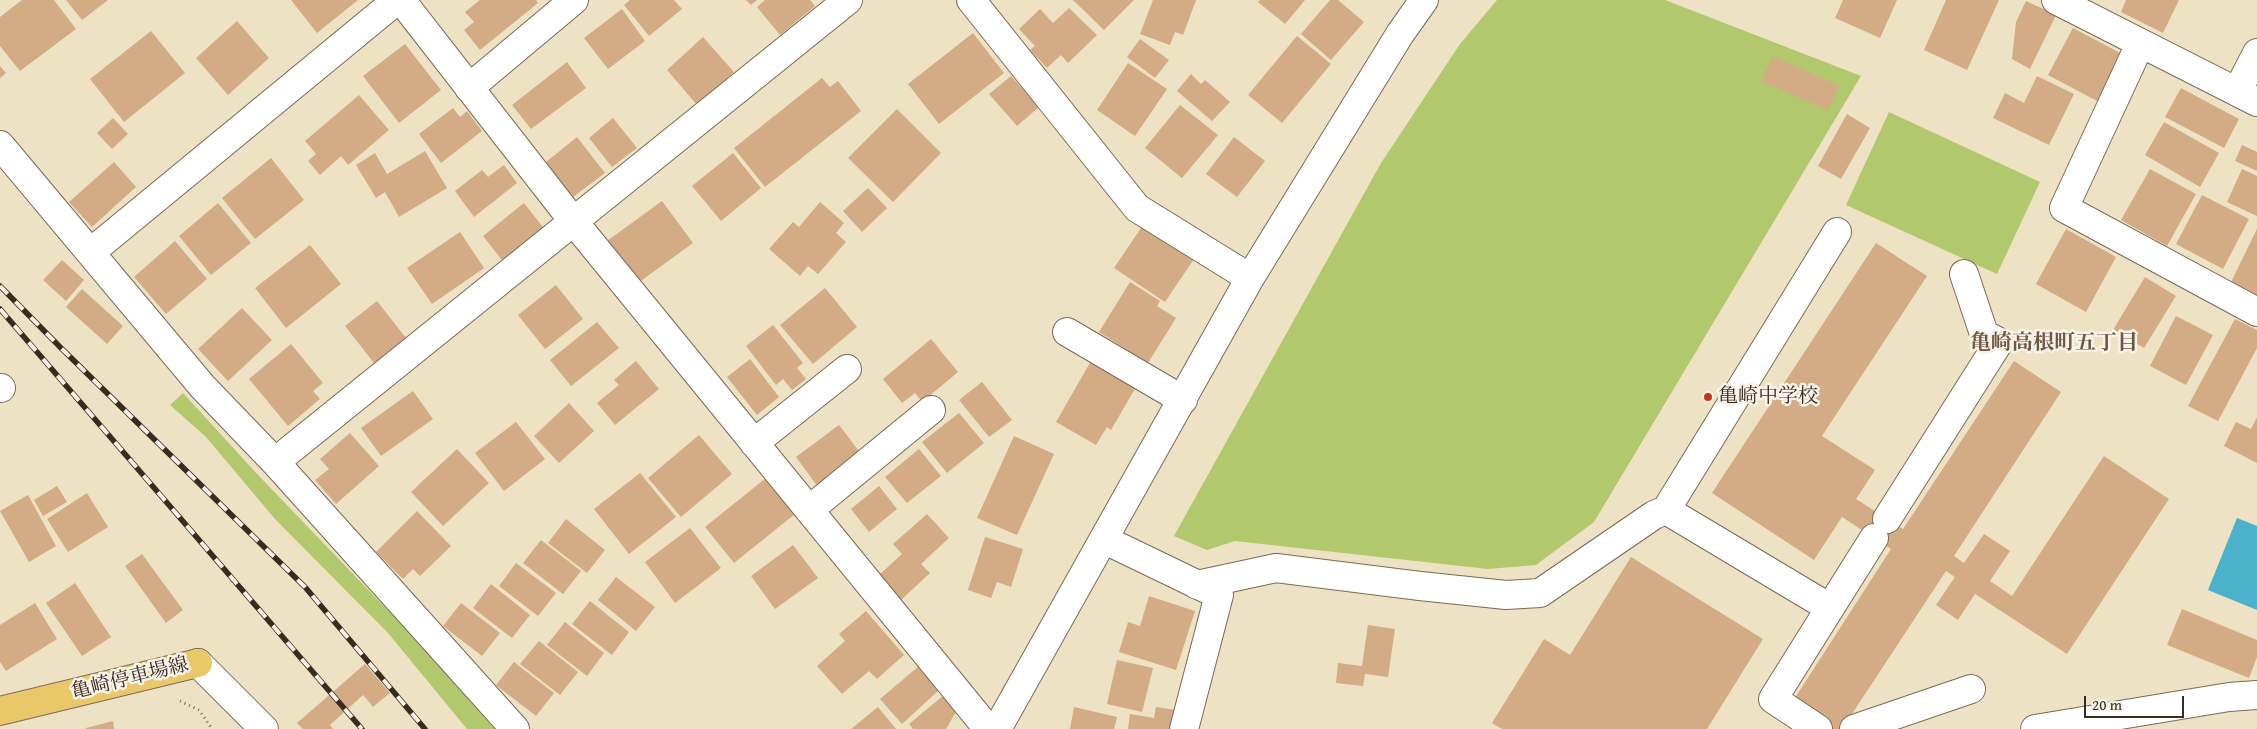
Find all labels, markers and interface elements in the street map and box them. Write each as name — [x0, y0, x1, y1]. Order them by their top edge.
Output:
district label: 亀崎高根町五丁目 — [1970, 331, 2138, 357]
place label: 亀崎中学校 — [1718, 385, 1818, 409]
marker: 亀崎中学校 — [1702, 391, 1714, 403]
street label: 亀崎停車場線 — [69, 653, 191, 705]
scale bar — [2087, 686, 2187, 718]
text: 20 m — [2092, 694, 2122, 715]

